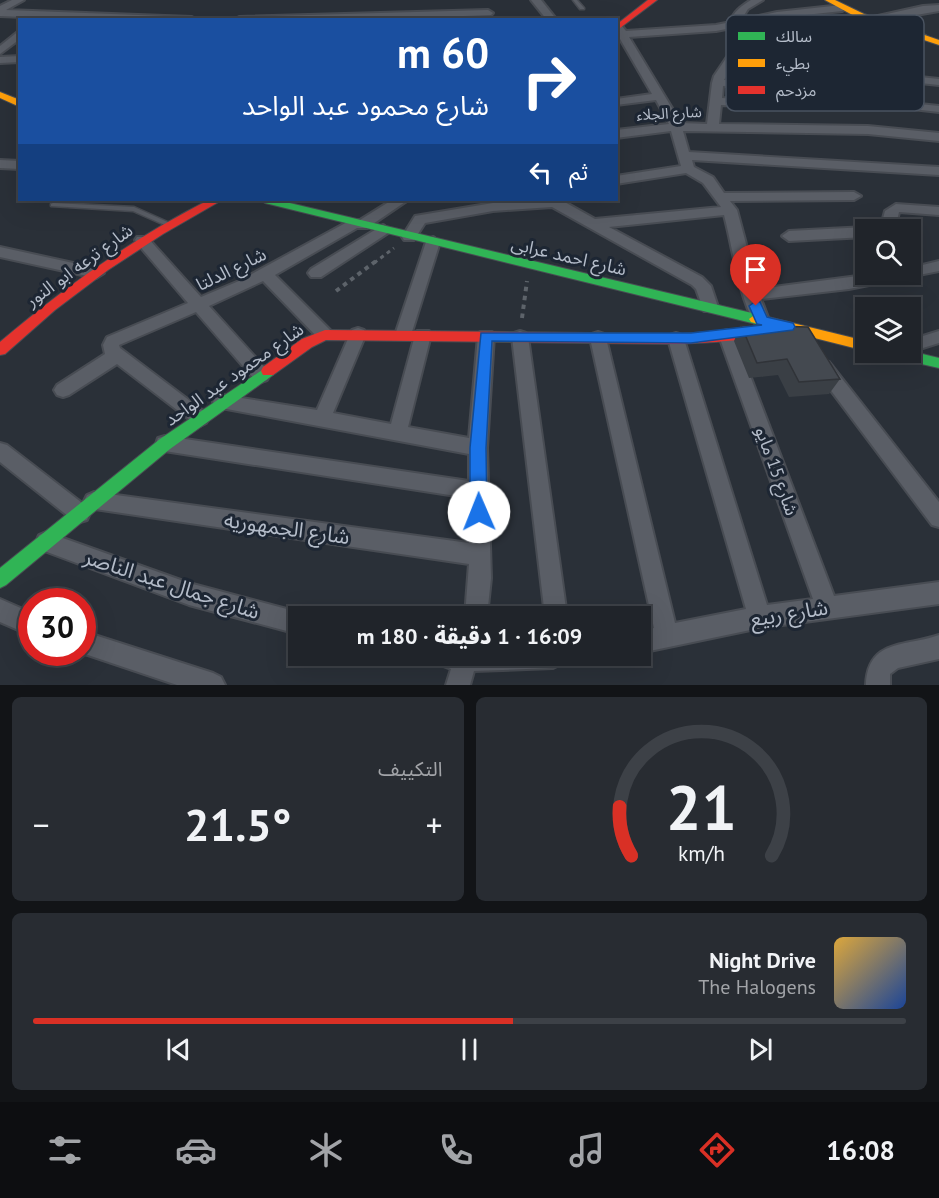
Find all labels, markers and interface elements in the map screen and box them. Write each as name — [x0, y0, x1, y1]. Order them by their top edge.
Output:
legend — [726, 15, 924, 111]
text: 60 m — [397, 25, 489, 80]
text: سالك — [776, 26, 812, 46]
icon: right — [510, 42, 588, 120]
text: بطيء — [776, 53, 810, 76]
text: مزدحم — [776, 80, 816, 103]
text: شارع محمود عبد الواحد — [242, 88, 489, 122]
street label: شارع الجلاء — [636, 102, 703, 127]
icon: left — [524, 156, 557, 189]
text: ثم — [569, 158, 588, 186]
street label: شارع ترعه ابو النور — [20, 218, 139, 315]
map controls — [855, 219, 921, 363]
button: search — [855, 219, 921, 285]
street label: شارع احمد عرابى — [508, 232, 629, 283]
street label: شارع الدلتا — [192, 242, 271, 298]
pin — [730, 244, 781, 306]
icon: arrive — [739, 253, 772, 286]
button: layers — [855, 297, 921, 363]
street label: شارع محمود عبد الواحد — [160, 317, 310, 433]
street label: شارع 15 مايو — [747, 423, 804, 520]
position arrow — [447, 480, 511, 544]
street label: شارع الجمهوريه — [222, 506, 352, 552]
street label: شارع جمال عبد الناصر — [79, 543, 263, 627]
speed limit sign: 30 — [18, 588, 96, 666]
street label: شارع ربيع — [748, 594, 830, 634]
text: 16:09 · 1 دقيقة · 180 m — [357, 622, 582, 650]
text: التكييف — [378, 756, 443, 782]
text: 21 — [666, 766, 737, 847]
text: 21.5° — [184, 795, 291, 853]
text: − — [33, 803, 50, 846]
text: + — [426, 803, 443, 846]
text: km/h — [678, 839, 725, 867]
text: Night Drive — [709, 946, 816, 974]
text: The Halogens — [698, 974, 816, 1000]
icon: previous — [162, 1033, 195, 1066]
icon: pause — [453, 1033, 486, 1066]
icon: next — [744, 1033, 777, 1066]
icon: filters — [44, 1129, 86, 1171]
icon: car — [175, 1129, 217, 1171]
icon: climate — [305, 1129, 347, 1171]
icon: phone — [435, 1129, 477, 1171]
icon: music — [566, 1129, 608, 1171]
icon: directions — [696, 1129, 738, 1171]
text: 16:08 — [826, 1133, 895, 1167]

